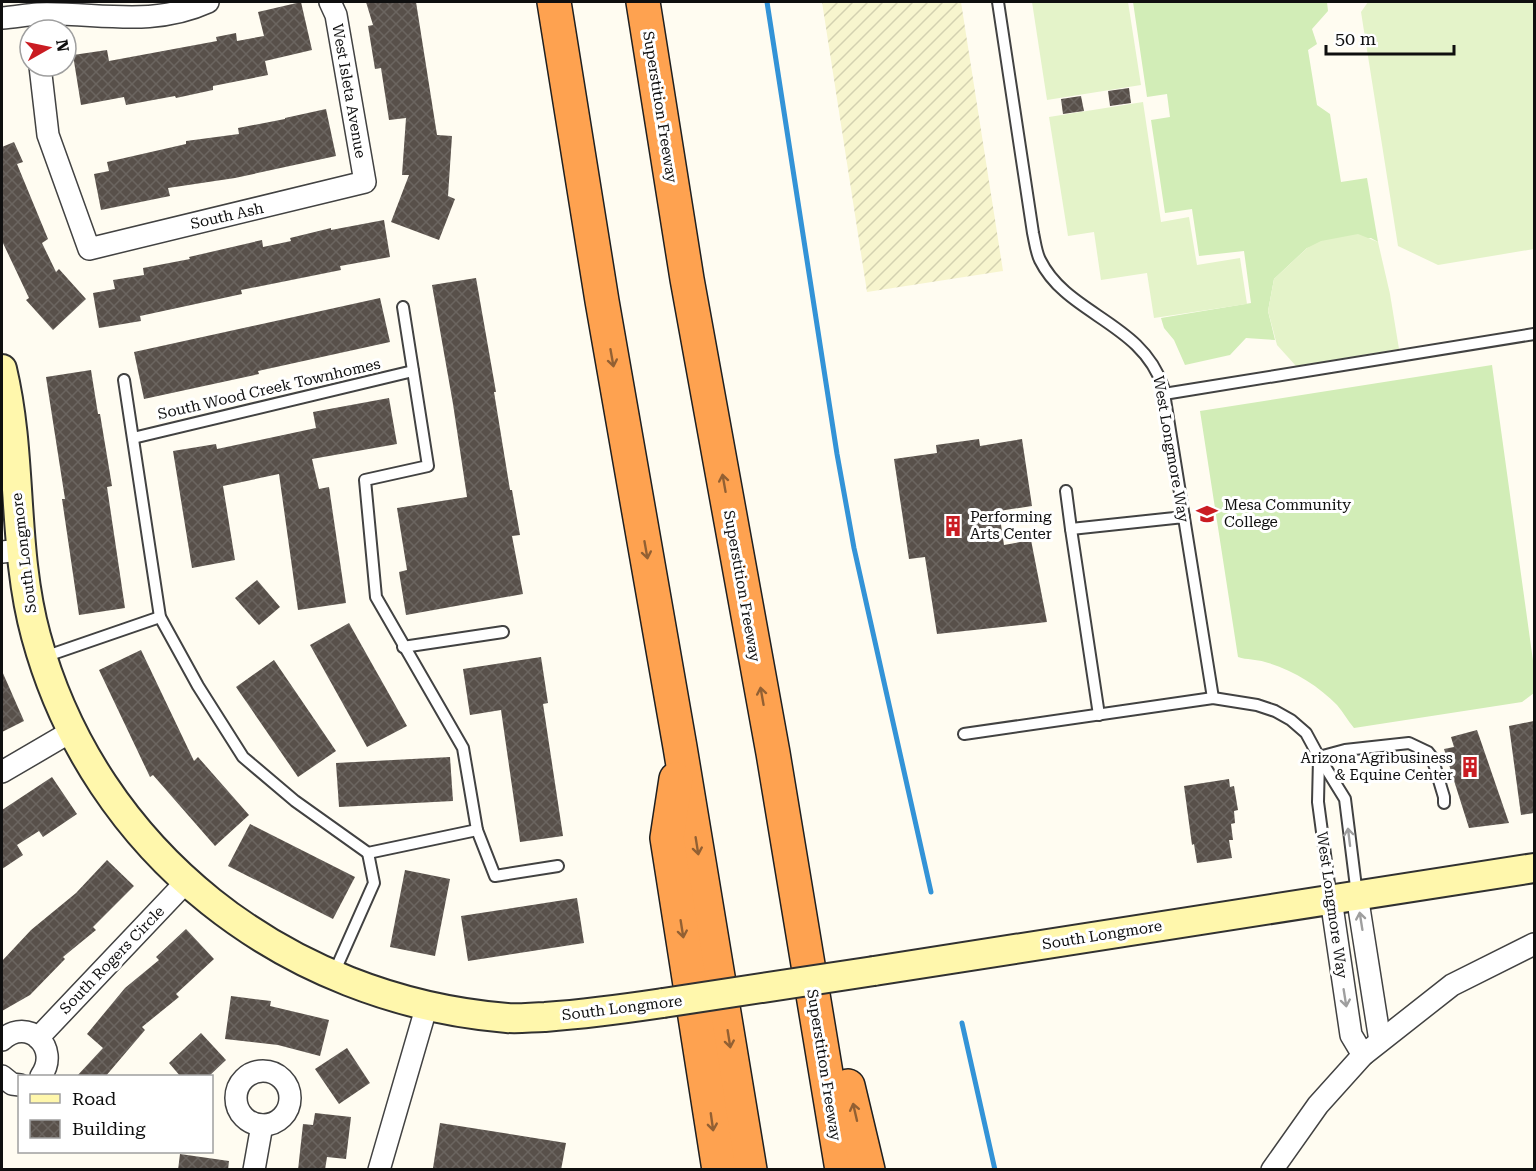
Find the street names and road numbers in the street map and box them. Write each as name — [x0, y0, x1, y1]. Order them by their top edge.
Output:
street label: West Isleta Avenue — [328, 22, 370, 160]
street label: Superstition Freeway — [639, 30, 681, 184]
street label: South Ash — [189, 199, 266, 233]
street label: South Wood Creek Townhomes — [156, 355, 382, 423]
street label: West Longmore Way — [1149, 374, 1193, 524]
street label: South Longmore — [8, 492, 40, 614]
street label: Superstition Freeway — [720, 509, 764, 663]
street label: West Longmore Way — [1313, 830, 1351, 980]
street label: South Rogers Circle — [56, 902, 168, 1018]
street label: South Longmore — [1041, 917, 1163, 953]
street label: Superstition Freeway — [803, 988, 845, 1142]
street label: South Longmore — [561, 992, 683, 1024]

